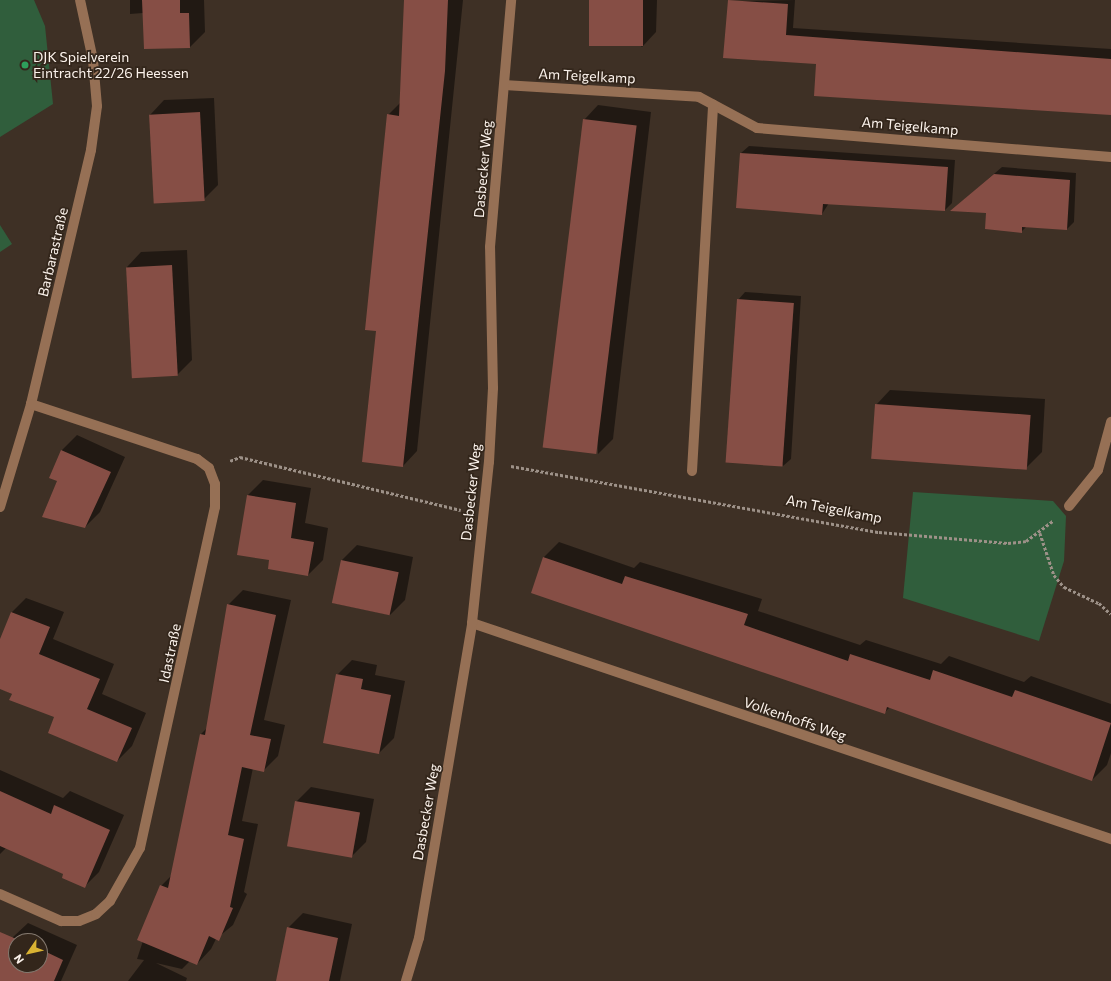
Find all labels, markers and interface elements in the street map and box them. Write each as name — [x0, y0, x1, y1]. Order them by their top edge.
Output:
place label: DJK Spielverein Eintracht 22/26 Heessen — [33, 49, 189, 82]
marker: DJK Spielverein Eintracht 22/26 Heessen — [20, 60, 30, 70]
street label: Am Teigelkamp — [538, 65, 636, 87]
street label: Am Teigelkamp — [861, 113, 959, 139]
street label: Dasbecker Weg — [470, 120, 496, 218]
street label: Barbarastraße — [35, 206, 71, 298]
street label: Dasbecker Weg — [458, 442, 484, 542]
street label: Am Teigelkamp — [785, 491, 883, 527]
street label: Idastraße — [156, 622, 184, 684]
street label: Volkenhoffs Weg — [742, 694, 848, 744]
street label: Dasbecker Weg — [409, 762, 443, 862]
north arrow — [8, 933, 48, 973]
text: N — [11, 952, 26, 966]

